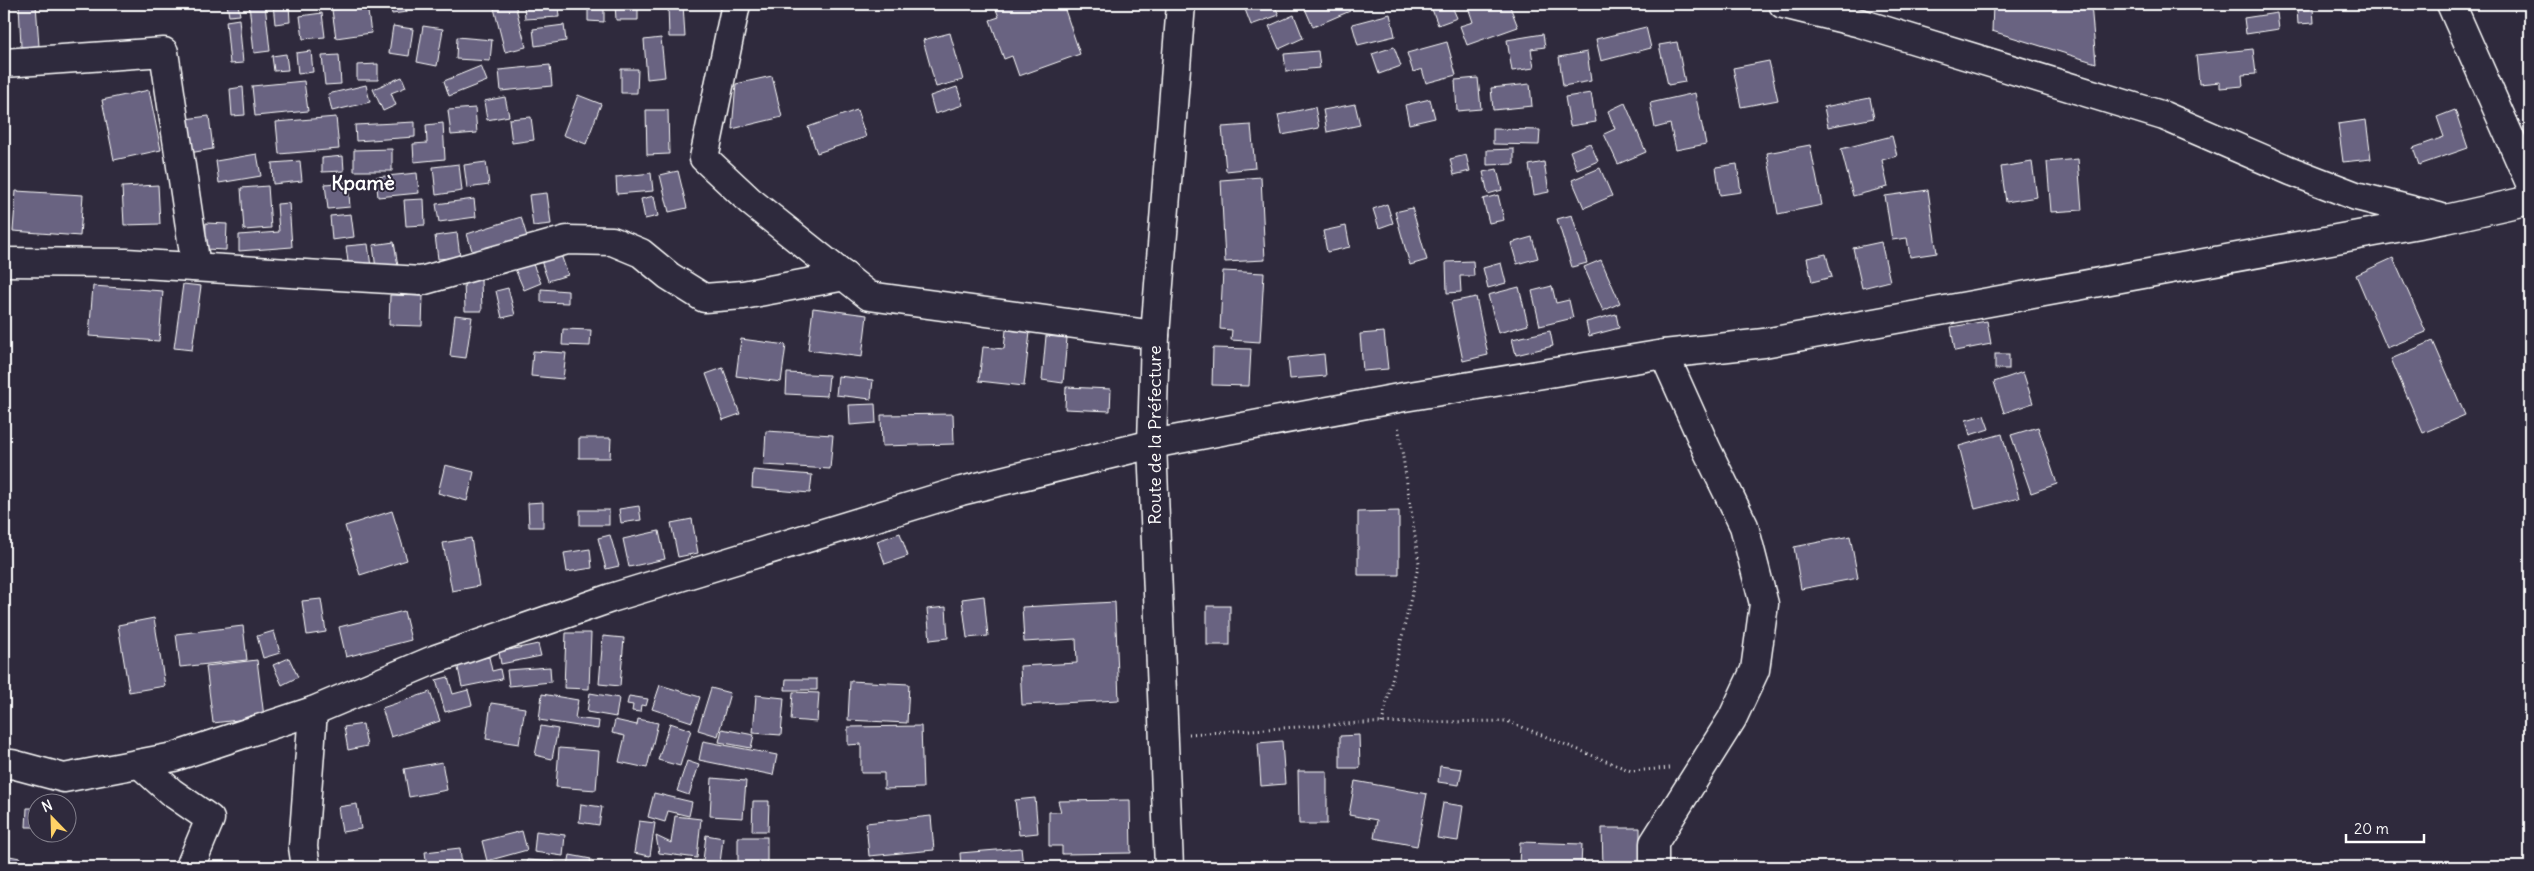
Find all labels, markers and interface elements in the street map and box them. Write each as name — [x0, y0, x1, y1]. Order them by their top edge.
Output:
district label: Kpamè — [331, 170, 395, 195]
street label: Route de la Préfecture — [1143, 345, 1166, 525]
north arrow — [28, 794, 78, 844]
text: N — [39, 796, 55, 816]
scale bar — [2346, 811, 2424, 843]
text: 20 m — [2354, 819, 2389, 838]

